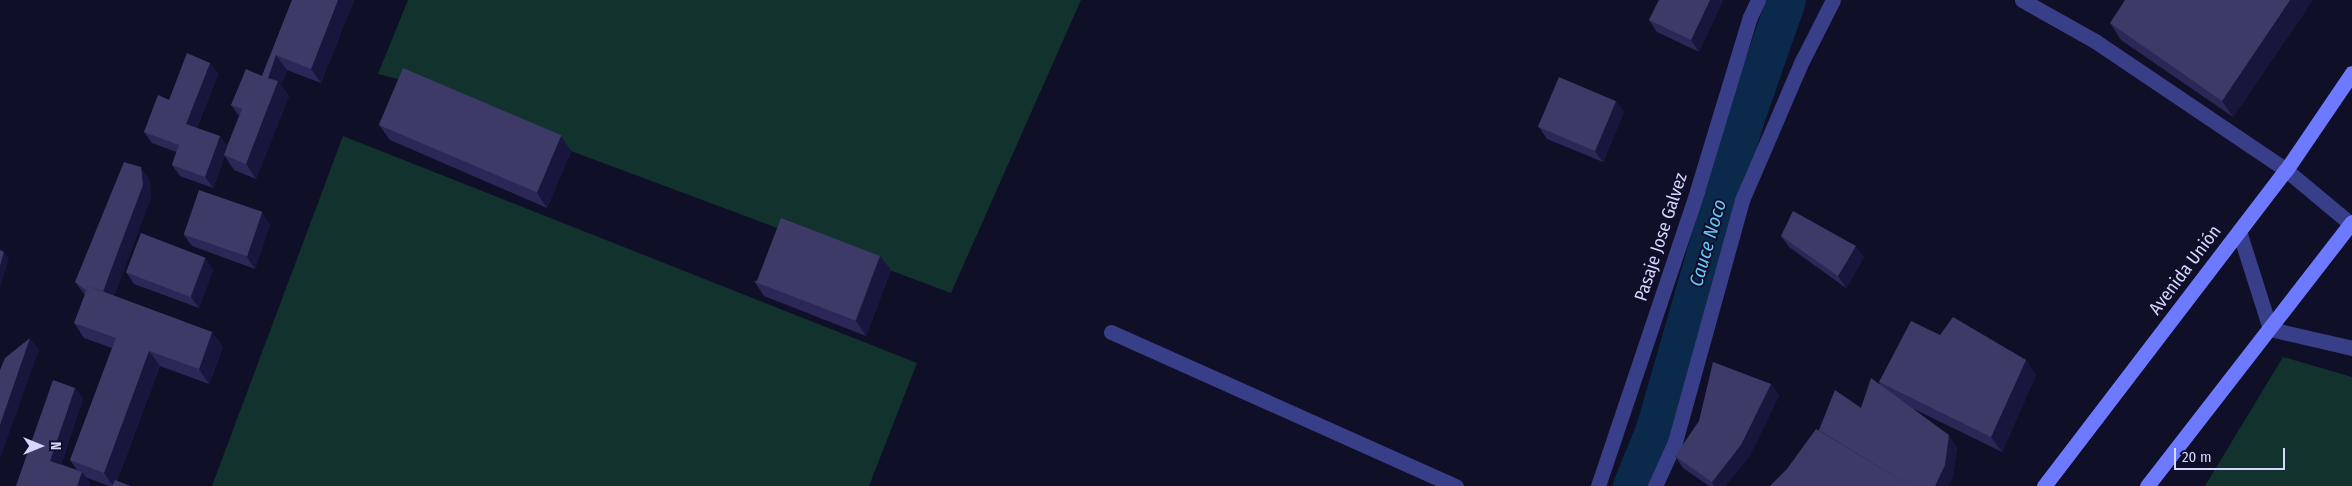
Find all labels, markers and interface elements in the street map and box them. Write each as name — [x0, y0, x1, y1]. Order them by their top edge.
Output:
street label: Pasaje Jose Galvez — [1630, 170, 1692, 304]
water label: Cauce Noco — [1685, 197, 1731, 289]
street label: Avenida Unión — [2144, 221, 2226, 319]
north arrow — [15, 421, 65, 471]
scale bar — [2177, 438, 2288, 470]
text: N — [47, 442, 64, 450]
text: 20 m — [2182, 448, 2212, 466]

